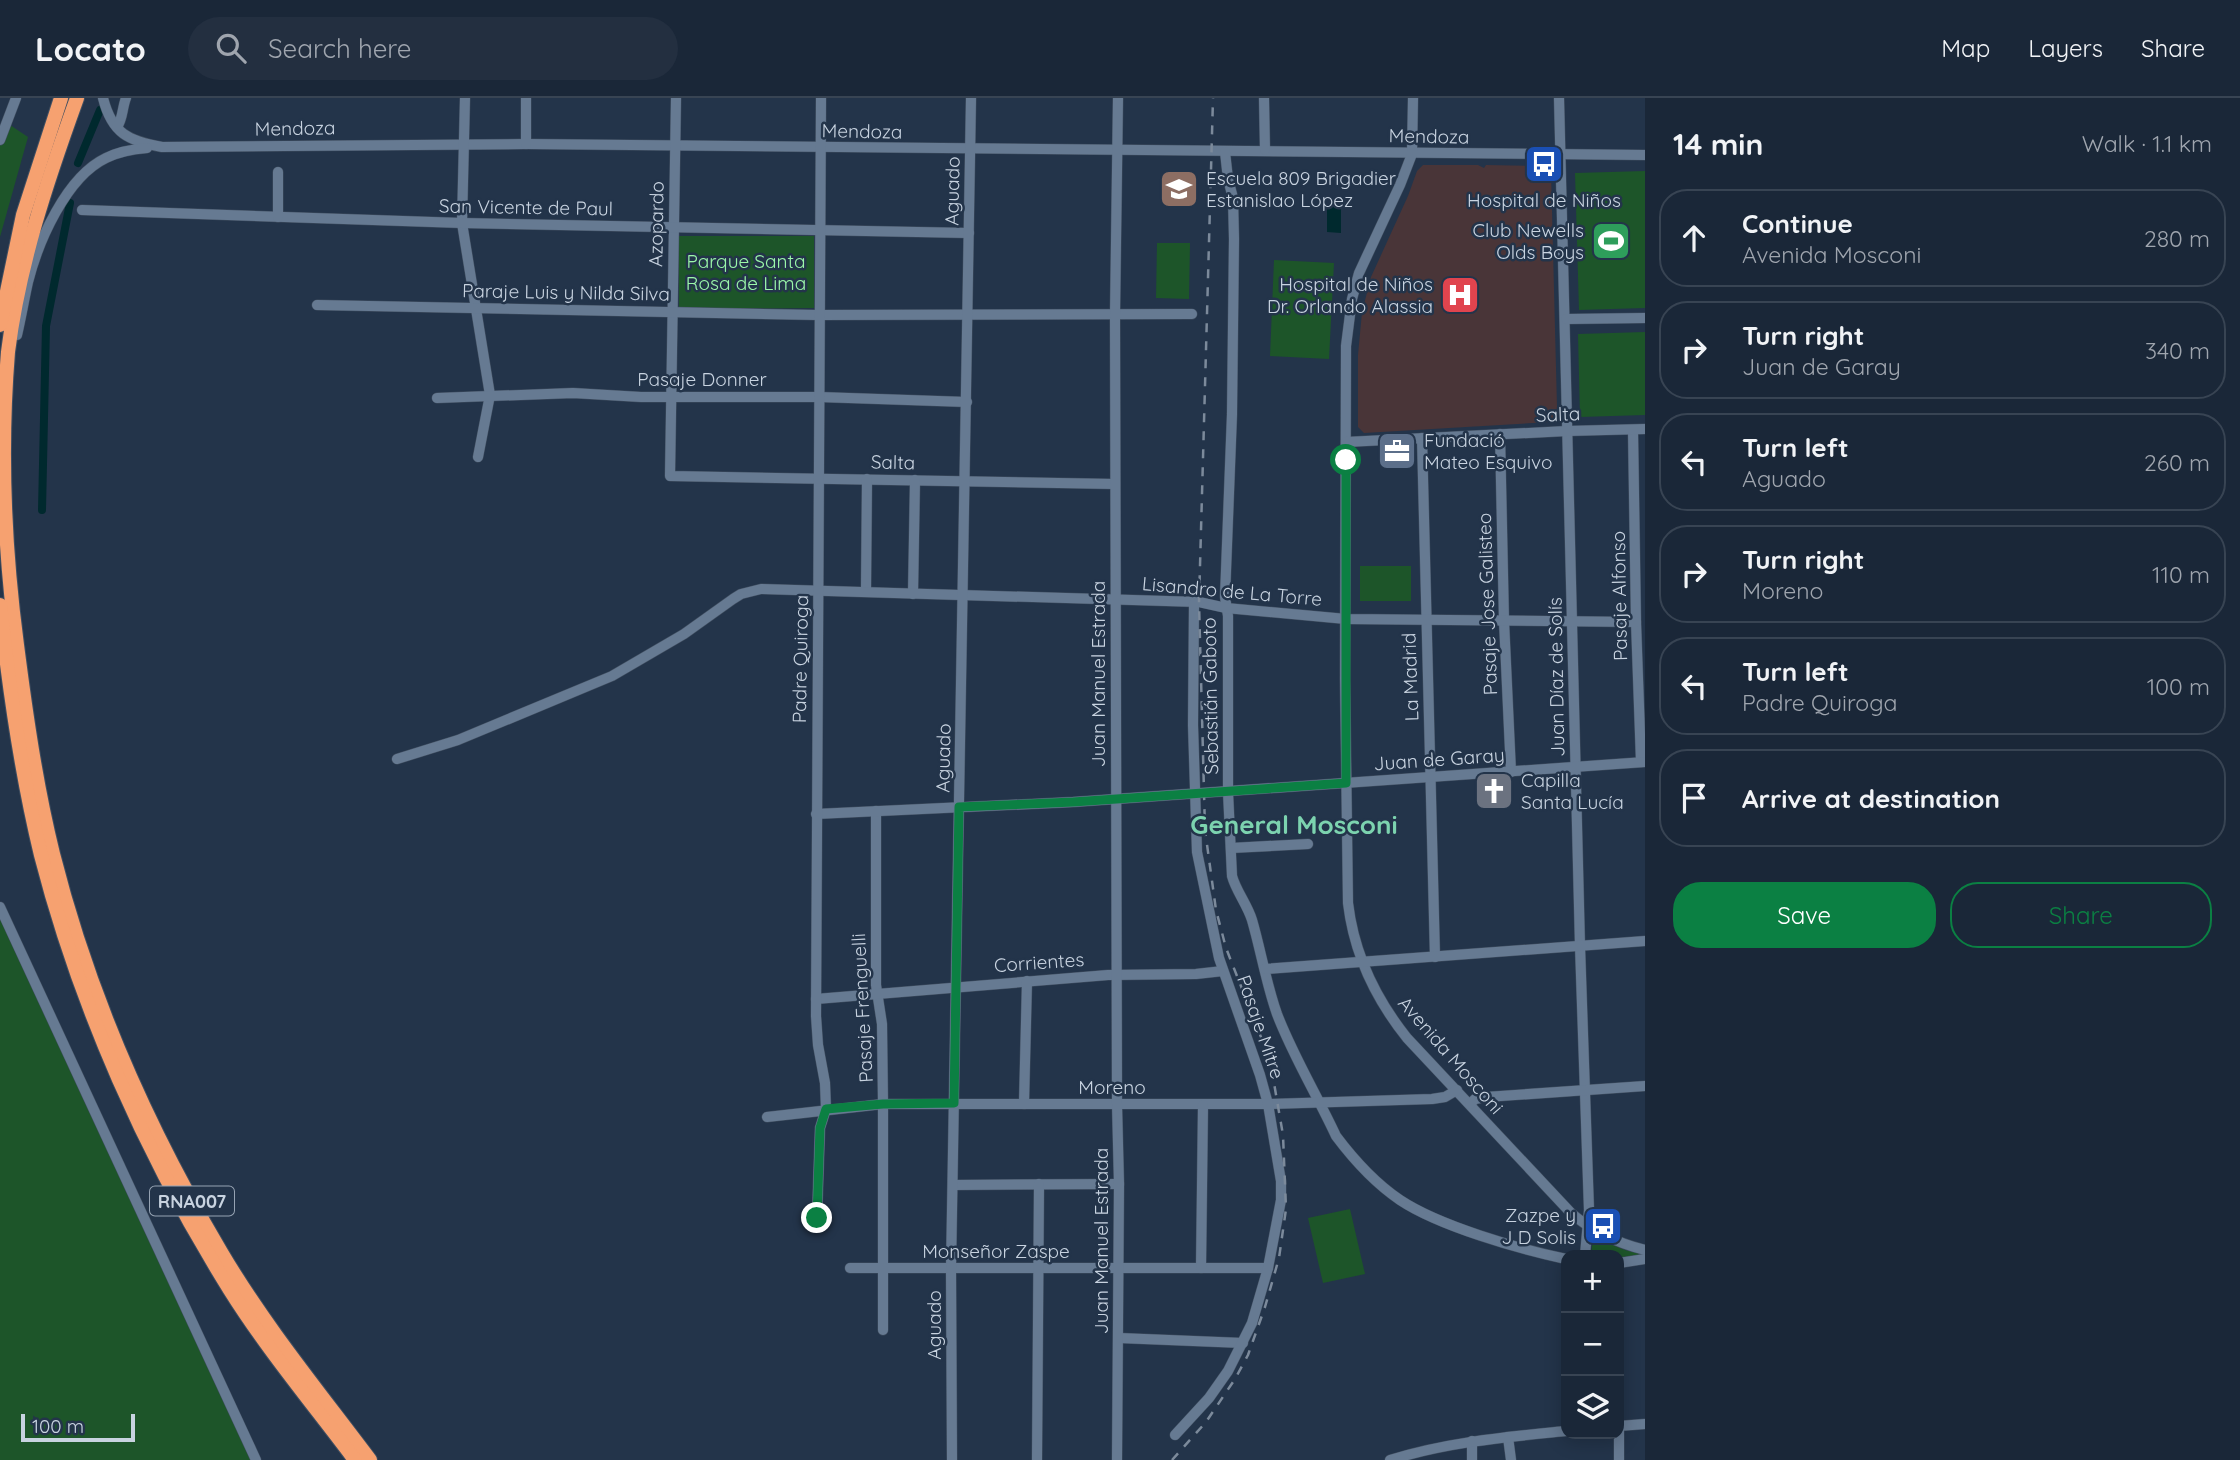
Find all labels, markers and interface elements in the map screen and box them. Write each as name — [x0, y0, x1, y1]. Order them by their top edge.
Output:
search box — [188, 17, 678, 80]
text: Locato — [35, 28, 146, 69]
icon: search — [212, 29, 250, 67]
text: Search here — [268, 32, 411, 65]
text: Map — [1941, 33, 1990, 63]
text: Layers — [2028, 33, 2103, 63]
text: Share — [2141, 33, 2205, 63]
street label: Mendoza — [254, 115, 336, 141]
street label: Mendoza — [821, 118, 903, 144]
street label: Mendoza — [1388, 123, 1470, 149]
text: 14 min — [1673, 125, 1763, 163]
text: Walk · 1.1 km — [2082, 129, 2212, 158]
bus stop icon: Hospital de Niños — [1523, 143, 1565, 185]
street label: Aguado — [939, 156, 965, 226]
place label: Escuela 809 Brigadier Estanislao López — [1206, 166, 1397, 212]
school or university icon: Escuela 809 Brigadier Estanislao López — [1158, 168, 1200, 210]
street label: Azopardo — [643, 181, 669, 267]
place label: Hospital de Niños — [1467, 188, 1621, 212]
street label: San Vicente de Paul — [439, 193, 613, 221]
text: Continue — [1742, 207, 1853, 240]
place label: Club Newells Olds Boys — [1473, 218, 1584, 264]
icon: ahead — [1675, 219, 1713, 257]
sports icon: Club Newells Olds Boys — [1590, 220, 1632, 262]
text: 280 m — [2144, 224, 2210, 253]
text: Avenida Mosconi — [1742, 240, 1921, 269]
park label: Parque Santa Rosa de Lima — [686, 249, 806, 295]
place label: Hospital de Niños Dr. Orlando Alassia — [1267, 272, 1433, 318]
hospital icon: Hospital de Niños Dr. Orlando Alassia — [1439, 274, 1481, 316]
street label: Paraje Luis y Nilda Silva — [462, 278, 670, 306]
text: Turn right — [1742, 319, 1864, 352]
icon: right — [1675, 331, 1713, 369]
text: 340 m — [2145, 336, 2210, 365]
text: Juan de Garay — [1742, 352, 1901, 381]
street label: Pasaje Donner — [637, 367, 768, 391]
street label: Salta — [1535, 401, 1581, 427]
place label: Fundació Mateo Esquivo — [1424, 428, 1553, 474]
office icon: Fundació Mateo Esquivo — [1376, 430, 1418, 472]
text: Turn left — [1742, 431, 1849, 464]
icon: left — [1675, 443, 1713, 481]
route start — [1330, 444, 1361, 475]
text: 260 m — [2144, 448, 2210, 477]
street label: Salta — [871, 450, 915, 474]
text: Aguado — [1742, 464, 1826, 493]
street label: Pasaje Jose Galisteo — [1472, 512, 1502, 696]
street label: Pasaje Alfonso — [1606, 531, 1632, 661]
text: Turn right — [1742, 543, 1864, 576]
icon: right — [1675, 555, 1713, 593]
text: 110 m — [2152, 560, 2210, 589]
street label: Lisandro de La Torre — [1141, 571, 1323, 611]
text: Moreno — [1742, 576, 1823, 605]
street label: Juan Manuel Estrada — [1086, 581, 1110, 767]
street label: Padre Quiroga — [787, 595, 813, 723]
street label: Juan Díaz de Solís — [1543, 597, 1569, 757]
street label: Sebastián Gaboto — [1197, 617, 1223, 775]
street label: La Madrid — [1396, 632, 1424, 722]
text: Turn left — [1742, 655, 1849, 688]
icon: left — [1675, 667, 1713, 705]
text: 100 m — [2147, 672, 2210, 701]
text: Padre Quiroga — [1742, 688, 1897, 717]
street label: Aguado — [930, 723, 956, 793]
street label: Juan de Garay — [1373, 742, 1505, 776]
place label: Capilla Santa Lucía — [1521, 768, 1624, 814]
church icon: Capilla Santa Lucía — [1473, 770, 1515, 812]
icon: arrive — [1675, 779, 1713, 817]
text: Arrive at destination — [1742, 782, 2000, 815]
district label: General Mosconi — [1190, 808, 1398, 841]
button: Save — [1673, 882, 1936, 948]
button: Share — [1950, 882, 2212, 948]
street label: Pasaje Frenguelli — [846, 933, 878, 1083]
street label: Corrientes — [993, 947, 1085, 977]
street label: Pasaje Mitre — [1232, 972, 1290, 1082]
street label: Avenida Mosconi — [1393, 991, 1509, 1119]
street label: Moreno — [1078, 1075, 1146, 1099]
street label: Juan Manuel Estrada — [1089, 1148, 1113, 1334]
road number: RNA007 — [150, 1186, 234, 1216]
route end — [801, 1202, 832, 1233]
place label: Zazpe y J D Solis — [1502, 1203, 1576, 1249]
bus stop icon: Zazpe y J D Solis — [1582, 1205, 1624, 1247]
street label: Monseñor Zaspe — [922, 1239, 1070, 1263]
map controls — [1561, 1250, 1624, 1439]
button: + — [1561, 1250, 1624, 1313]
street label: Aguado — [922, 1290, 946, 1360]
button: − — [1561, 1313, 1624, 1376]
button: layers — [1561, 1376, 1624, 1439]
scale bar — [21, 1411, 135, 1443]
text: 100 m — [32, 1414, 84, 1438]

